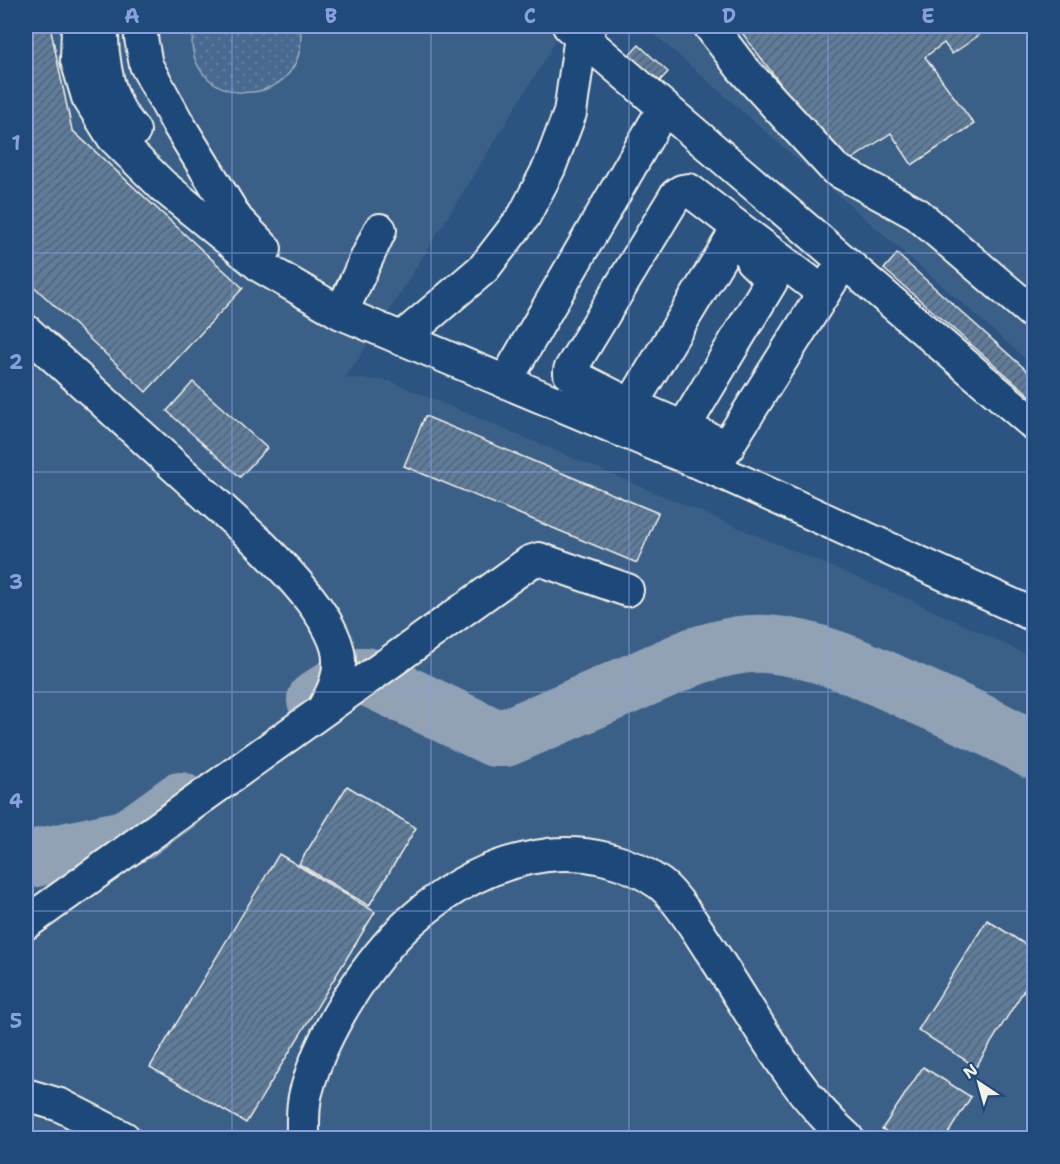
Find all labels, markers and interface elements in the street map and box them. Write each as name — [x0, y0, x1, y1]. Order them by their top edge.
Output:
text: A — [124, 3, 140, 29]
text: B — [325, 3, 337, 29]
text: C — [524, 3, 536, 29]
text: D — [722, 3, 736, 29]
text: E — [921, 3, 935, 29]
text: 1 — [11, 130, 21, 156]
text: 2 — [9, 349, 23, 375]
text: 3 — [9, 569, 23, 595]
text: 4 — [9, 788, 23, 814]
text: 5 — [10, 1008, 22, 1034]
north arrow — [949, 1053, 1009, 1113]
text: N — [959, 1059, 982, 1083]

